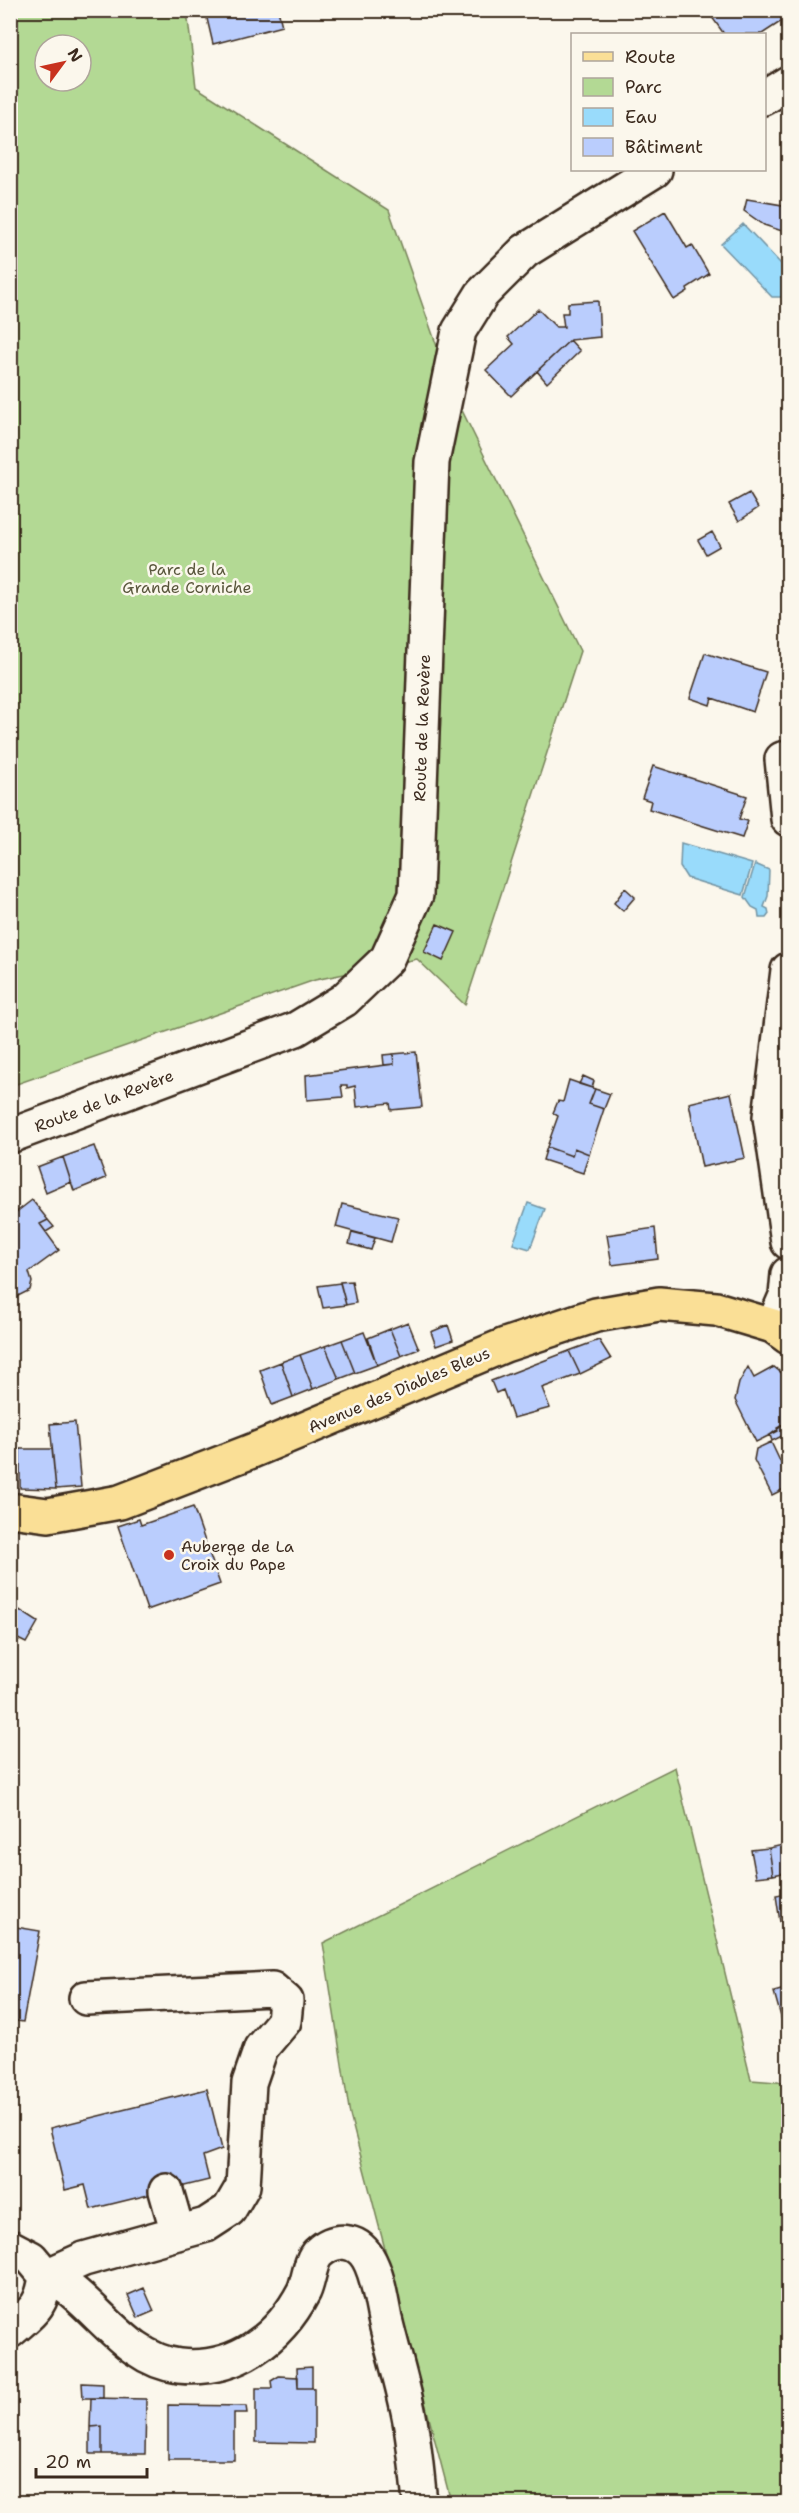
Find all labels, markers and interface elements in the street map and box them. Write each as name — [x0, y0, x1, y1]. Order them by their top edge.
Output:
north arrow — [33, 33, 93, 93]
legend — [571, 33, 766, 171]
text: N — [63, 44, 87, 66]
text: Route — [625, 45, 676, 69]
text: Parc — [625, 75, 662, 99]
text: Eau — [625, 105, 657, 129]
text: Bâtiment — [625, 135, 703, 159]
park label: Parc de la Grande Corniche — [122, 559, 252, 598]
street label: Route de la Revère — [409, 654, 435, 802]
street label: Route de la Revère — [31, 1065, 177, 1137]
street label: Avenue des Diables Bleus — [305, 1342, 493, 1438]
place label: Auberge de La Croix du Pape — [181, 1536, 294, 1575]
marker: Auberge de La Croix du Pape — [162, 1548, 176, 1562]
scale bar — [36, 2441, 147, 2479]
text: 20 m — [45, 2450, 91, 2474]

